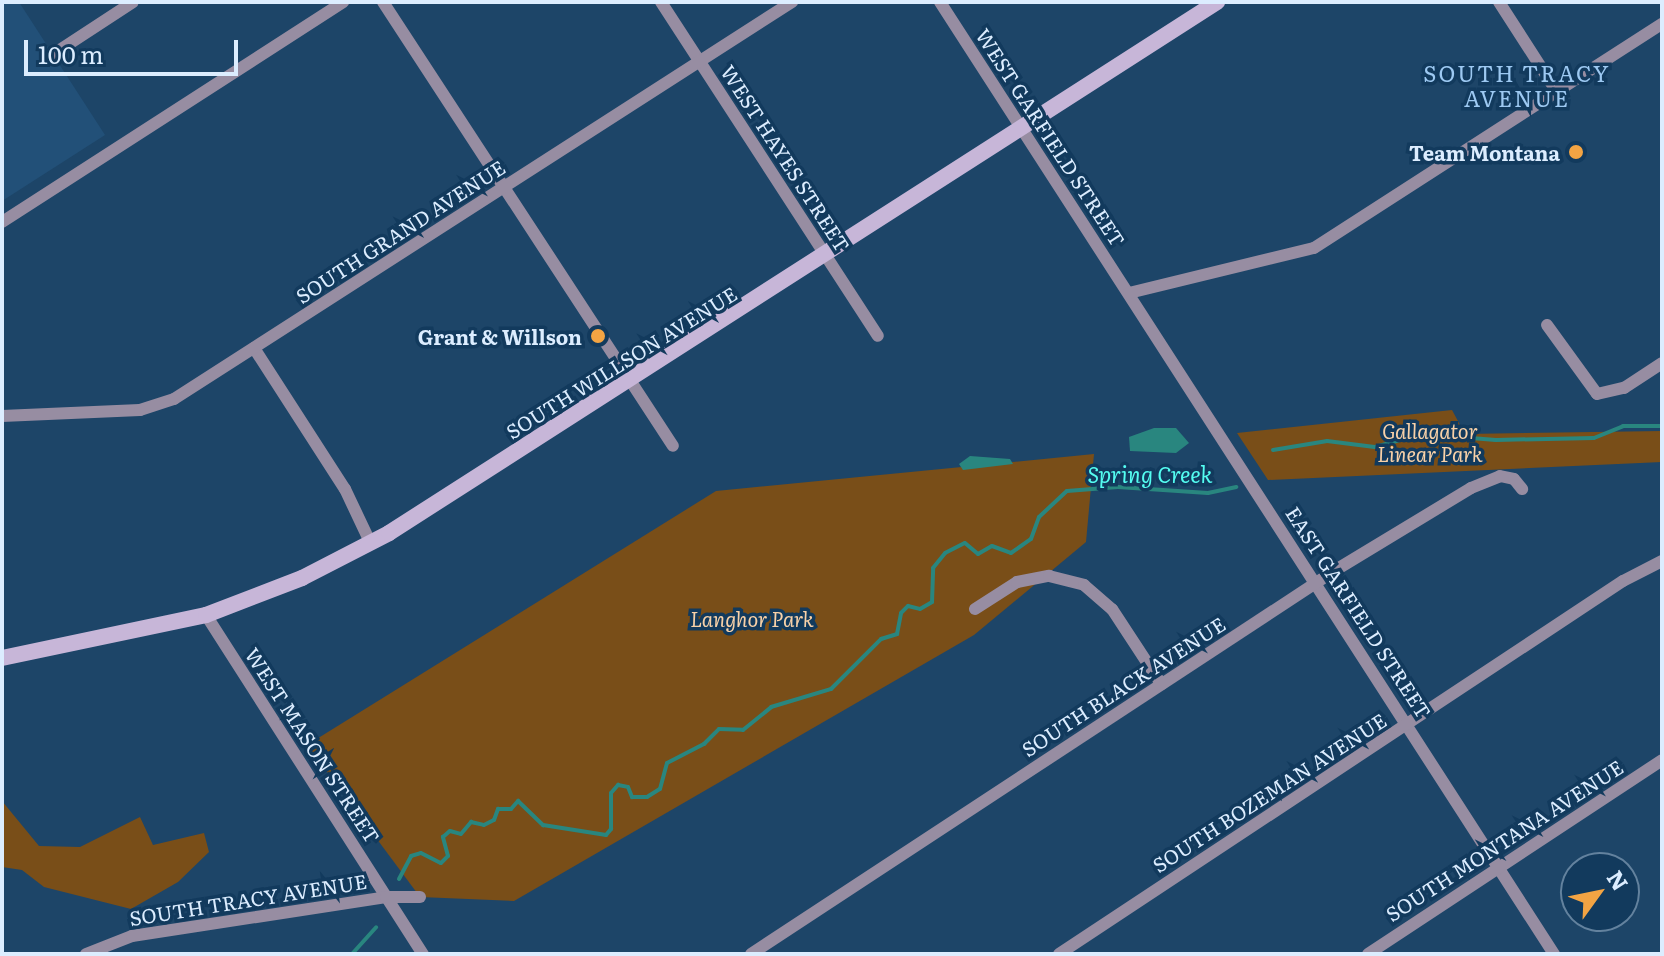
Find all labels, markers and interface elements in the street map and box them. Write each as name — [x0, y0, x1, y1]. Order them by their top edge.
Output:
scale bar — [28, 24, 242, 74]
street label: WEST GARFIELD STREET — [972, 24, 1130, 250]
text: 100 m — [38, 36, 104, 71]
district label: SOUTH TRACY AVENUE — [1423, 59, 1611, 110]
street label: WEST HAYES STREET — [717, 60, 855, 256]
place label: Team Montana — [1409, 140, 1560, 164]
marker: Team Montana — [1567, 143, 1585, 161]
street label: SOUTH GRAND AVENUE — [291, 154, 509, 308]
street label: SOUTH WILLSON AVENUE — [501, 281, 741, 443]
place label: Grant & Willson — [418, 324, 582, 348]
marker: Grant & Willson — [589, 327, 607, 345]
park label: Gallagator Linear Park — [1377, 418, 1483, 465]
water label: Spring Creek — [1087, 461, 1213, 487]
street label: EAST GARFIELD STREET — [1281, 502, 1437, 722]
park label: Langhor Park — [690, 606, 814, 630]
street label: SOUTH BLACK AVENUE — [1017, 611, 1229, 761]
street label: WEST MASON STREET — [241, 643, 385, 847]
street label: SOUTH BOZEMAN AVENUE — [1148, 707, 1390, 877]
street label: SOUTH MONTANA AVENUE — [1381, 754, 1627, 926]
north arrow — [1560, 852, 1640, 932]
street label: SOUTH TRACY AVENUE — [128, 868, 368, 930]

